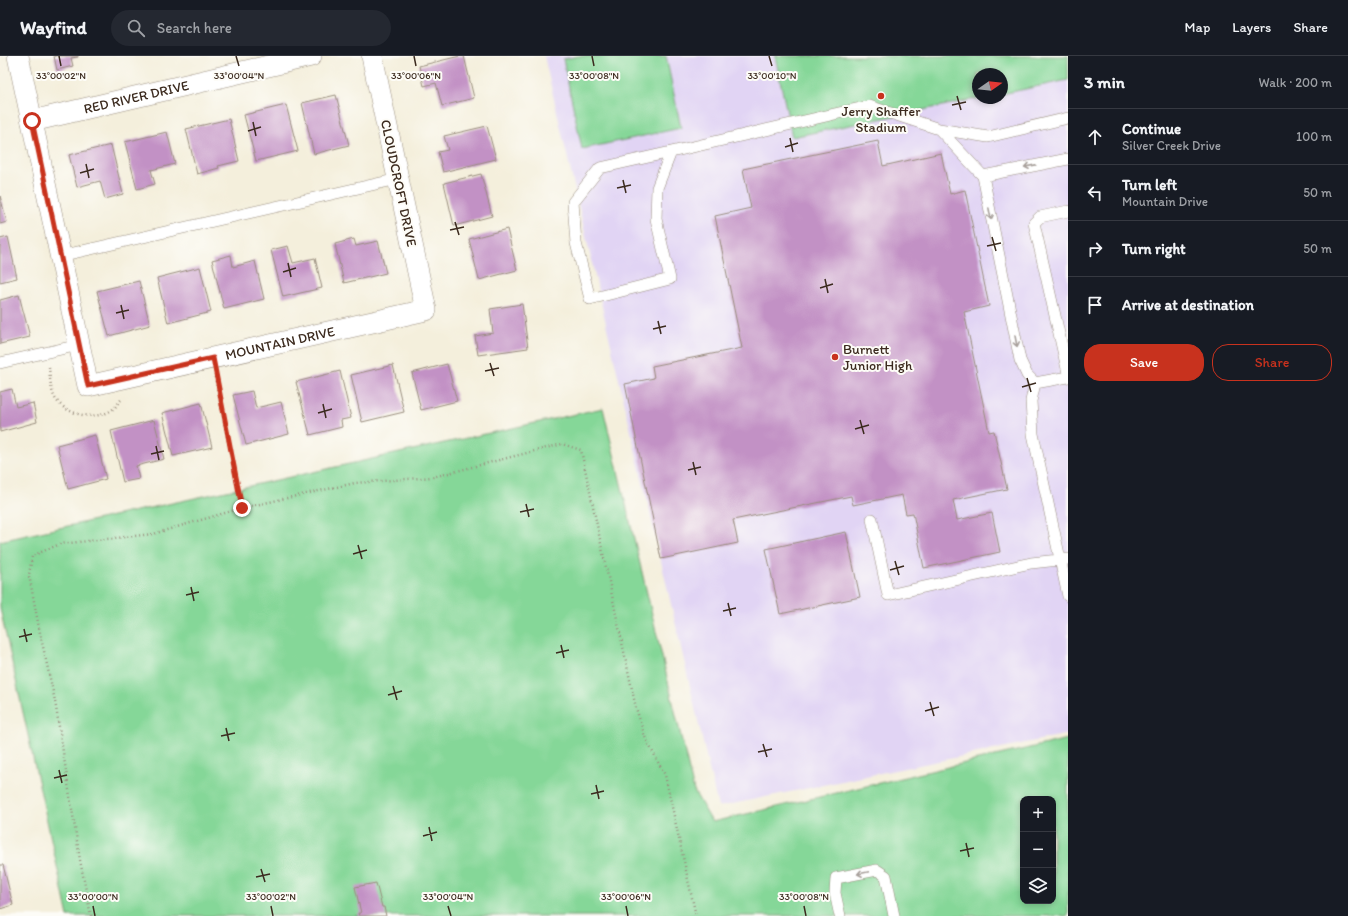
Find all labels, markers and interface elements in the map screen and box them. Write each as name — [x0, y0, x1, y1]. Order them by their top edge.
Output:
search box — [111, 10, 391, 46]
text: Wayfind — [20, 16, 87, 39]
icon: search — [125, 17, 147, 39]
text: Search here — [157, 19, 232, 37]
text: Map — [1185, 19, 1210, 36]
text: Layers — [1232, 19, 1271, 36]
text: Share — [1293, 19, 1328, 36]
north arrow — [972, 68, 1008, 104]
text: 33°00'02"N — [36, 69, 86, 82]
text: 33°00'04"N — [214, 69, 265, 82]
text: 33°00'06"N — [391, 69, 441, 82]
text: 33°00'08"N — [569, 69, 619, 82]
text: 33°00'10"N — [747, 69, 797, 82]
text: 3 min — [1084, 72, 1125, 92]
text: Walk · 200 m — [1259, 75, 1332, 90]
street label: RED RIVER DRIVE — [82, 77, 191, 118]
marker: Jerry Shaffer Stadium — [876, 91, 886, 101]
place label: Jerry Shaffer Stadium — [842, 103, 921, 136]
route start — [23, 112, 41, 130]
street label: CLOUDCROFT DRIVE — [377, 118, 420, 248]
text: Continue — [1122, 120, 1181, 138]
icon: ahead — [1084, 126, 1106, 148]
text: 100 m — [1296, 129, 1332, 144]
text: Silver Creek Drive — [1122, 138, 1221, 153]
one-way arrow — [1024, 163, 1037, 171]
text: Turn left — [1122, 176, 1177, 194]
icon: left — [1084, 182, 1106, 204]
text: 50 m — [1303, 185, 1332, 200]
text: Mountain Drive — [1122, 194, 1208, 209]
one-way arrow — [987, 207, 995, 220]
icon: right — [1084, 238, 1106, 260]
text: Turn right — [1122, 240, 1186, 258]
text: 50 m — [1303, 241, 1332, 256]
icon: arrive — [1084, 294, 1106, 316]
text: Arrive at destination — [1122, 296, 1254, 314]
street label: MOUNTAIN DRIVE — [224, 323, 337, 364]
one-way arrow — [1012, 335, 1020, 348]
place label: Burnett Junior High — [843, 341, 913, 374]
button: Save — [1084, 344, 1204, 381]
button: Share — [1212, 344, 1332, 381]
marker: Burnett Junior High — [830, 352, 840, 362]
route end — [233, 499, 251, 517]
map controls — [1020, 796, 1056, 904]
button: + — [1020, 796, 1056, 832]
button: − — [1020, 832, 1056, 868]
button: layers — [1020, 868, 1056, 904]
one-way arrow — [857, 869, 870, 877]
text: 33°00'00"N — [68, 890, 119, 903]
text: 33°00'02"N — [246, 890, 296, 903]
text: 33°00'04"N — [423, 890, 474, 903]
text: 33°00'06"N — [601, 890, 651, 903]
text: 33°00'08"N — [779, 890, 829, 903]

